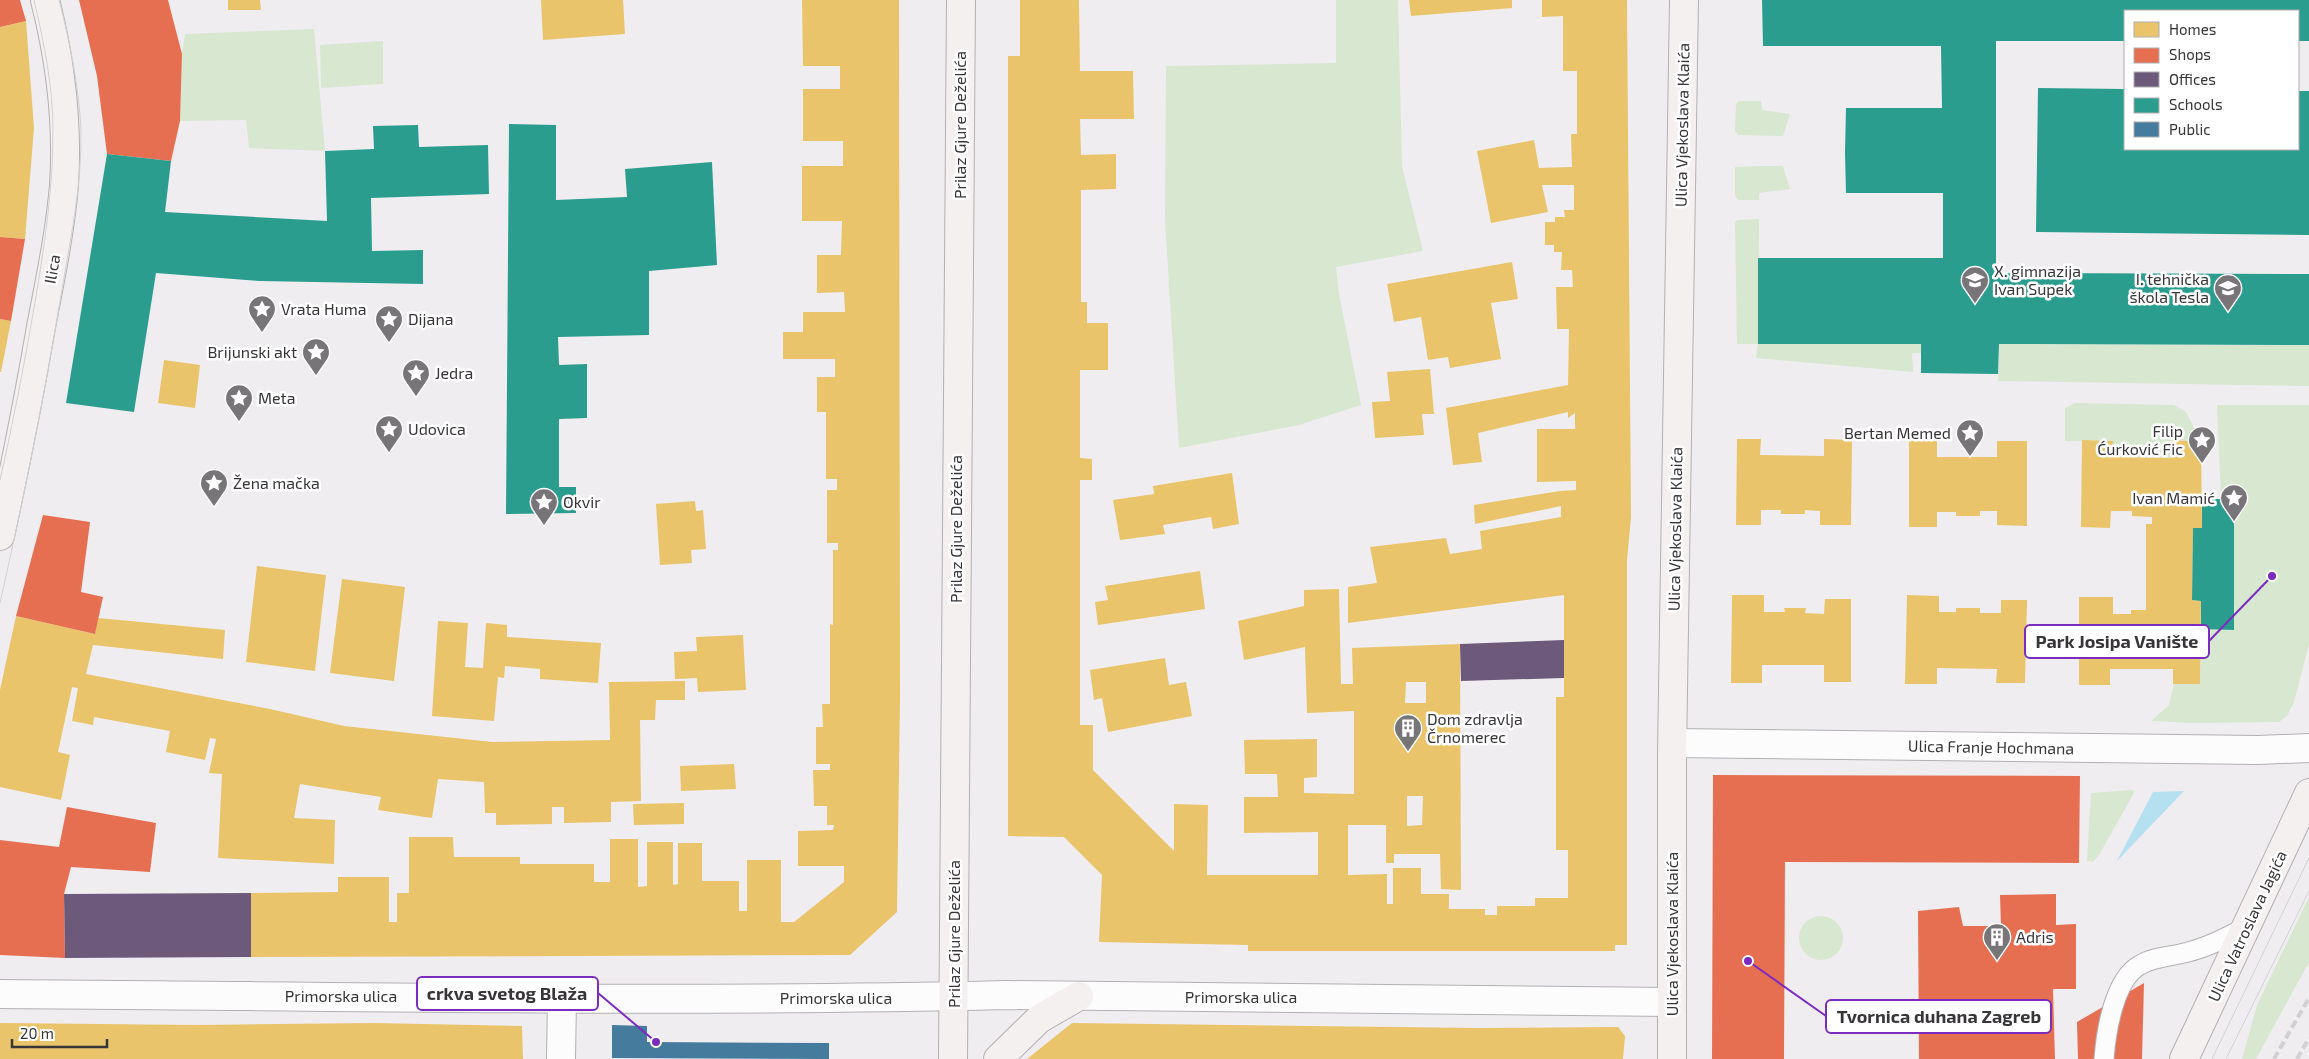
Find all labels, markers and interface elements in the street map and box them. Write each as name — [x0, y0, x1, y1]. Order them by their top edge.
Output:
legend — [2124, 10, 2299, 150]
text: Homes — [2169, 20, 2216, 38]
street label: Ulica Vjekoslava Klaića — [1671, 43, 1693, 207]
text: Shops — [2169, 45, 2211, 63]
street label: Prilaz Gjure Deželića — [950, 51, 970, 199]
text: Offices — [2169, 70, 2216, 88]
text: Schools — [2169, 95, 2223, 113]
text: Public — [2169, 120, 2210, 138]
street label: Ilica — [40, 253, 63, 285]
place label: X. gimnazija Ivan Supek — [1994, 261, 2081, 298]
school or university icon: X. gimnazija Ivan Supek — [1960, 265, 1990, 304]
place label: I. tehnička škola Tesla — [2129, 269, 2209, 306]
school or university icon: I. tehnička škola Tesla — [2213, 273, 2243, 312]
place icon: Vrata Huma — [247, 294, 277, 333]
place label: Vrata Huma — [281, 299, 367, 318]
place icon: Dijana — [374, 304, 404, 343]
place label: Dijana — [408, 309, 453, 329]
place icon: Brijunski akt — [301, 337, 331, 376]
place label: Brijunski akt — [207, 342, 297, 362]
place icon: Jedra — [401, 358, 431, 397]
place label: Jedra — [435, 363, 473, 382]
place icon: Meta — [224, 383, 254, 422]
place label: Meta — [258, 388, 296, 407]
place icon: Udovica — [374, 414, 404, 453]
place icon: Bertan Memed — [1955, 418, 1985, 457]
place label: Udovica — [408, 419, 466, 438]
place label: Filip Ćurković Fic — [2097, 421, 2183, 458]
place label: Bertan Memed — [1844, 423, 1951, 442]
place icon: Filip Ćurković Fic — [2187, 425, 2217, 464]
street label: Ulica Vjekoslava Klaića — [1664, 447, 1686, 611]
street label: Prilaz Gjure Deželića — [946, 455, 966, 603]
place icon: Žena mačka — [199, 468, 229, 507]
place label: Žena mačka — [233, 473, 320, 492]
place icon: Ivan Mamić — [2219, 483, 2249, 522]
place icon: Okvir — [529, 487, 559, 526]
place label: Ivan Mamić — [2132, 488, 2215, 507]
place label: Okvir — [563, 492, 601, 511]
callout: Park Josipa Vanište — [2025, 625, 2209, 658]
text: Park Josipa Vanište — [2035, 630, 2199, 652]
place label: Dom zdravlja Črnomerec — [1427, 709, 1523, 746]
building icon: Dom zdravlja Črnomerec — [1393, 713, 1423, 752]
street label: Ulica Franje Hochmana — [1908, 736, 2074, 758]
street label: Ulica Vatroslava Jagića — [2203, 847, 2290, 1004]
street label: Ulica Vjekoslava Klaića — [1662, 852, 1682, 1016]
street label: Prilaz Gjure Deželića — [944, 860, 964, 1008]
building icon: Adris — [1982, 922, 2012, 961]
place label: Adris — [2016, 927, 2054, 946]
callout: crkva svetog Blaža — [417, 977, 598, 1010]
text: crkva svetog Blaža — [427, 982, 587, 1004]
street label: Primorska ulica — [285, 986, 397, 1005]
street label: Primorska ulica — [1185, 987, 1297, 1006]
street label: Primorska ulica — [780, 988, 892, 1007]
callout: Tvornica duhana Zagreb — [1826, 1000, 2051, 1033]
text: Tvornica duhana Zagreb — [1837, 1005, 2041, 1027]
scale bar — [12, 1016, 108, 1048]
text: 20 m — [20, 1024, 54, 1042]

